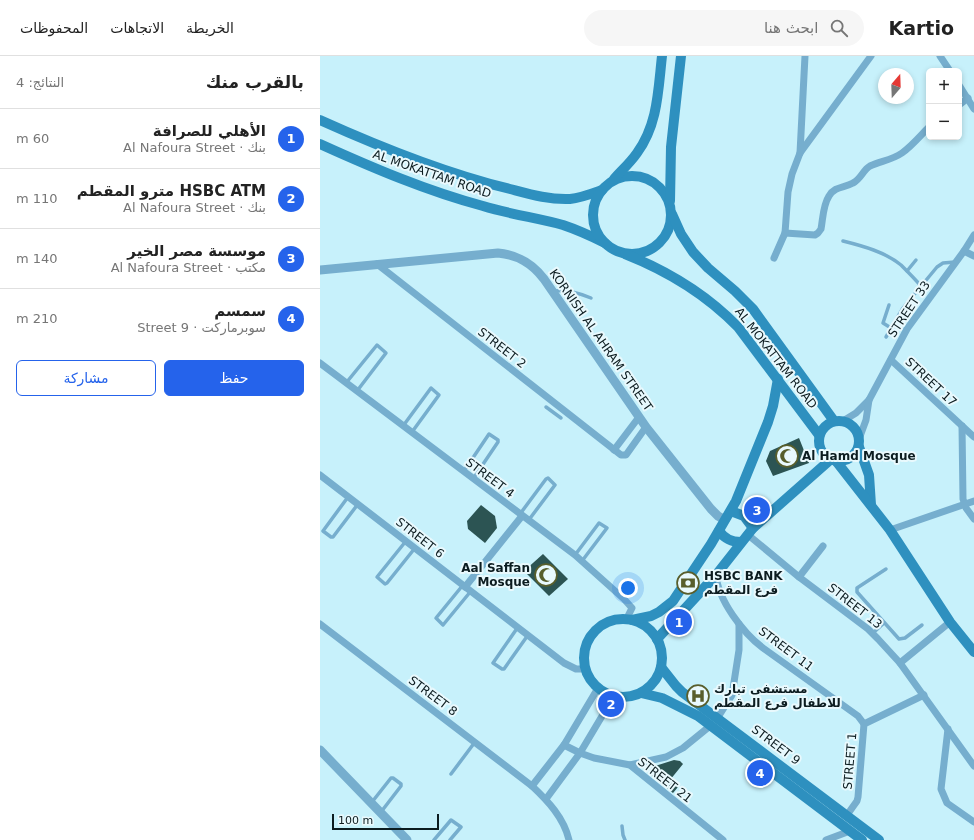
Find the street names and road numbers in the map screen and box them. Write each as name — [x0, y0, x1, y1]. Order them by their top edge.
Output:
street label: AL MOKATTAM ROAD — [371, 147, 493, 201]
street label: KORNISH AL AHRAM STREET — [547, 266, 656, 414]
street label: STREET 33 — [885, 278, 933, 340]
street label: AL MOKATTAM ROAD — [732, 305, 820, 411]
street label: STREET 2 — [475, 325, 529, 371]
street label: STREET 17 — [903, 355, 959, 409]
street label: STREET 4 — [463, 455, 517, 501]
street label: STREET 6 — [393, 515, 447, 561]
street label: STREET 13 — [825, 581, 885, 631]
street label: STREET 11 — [756, 624, 816, 674]
street label: STREET 8 — [406, 673, 460, 719]
street label: STREET 9 — [749, 722, 803, 768]
street label: STREET 1 — [841, 732, 859, 790]
street label: STREET 21 — [635, 755, 695, 805]

